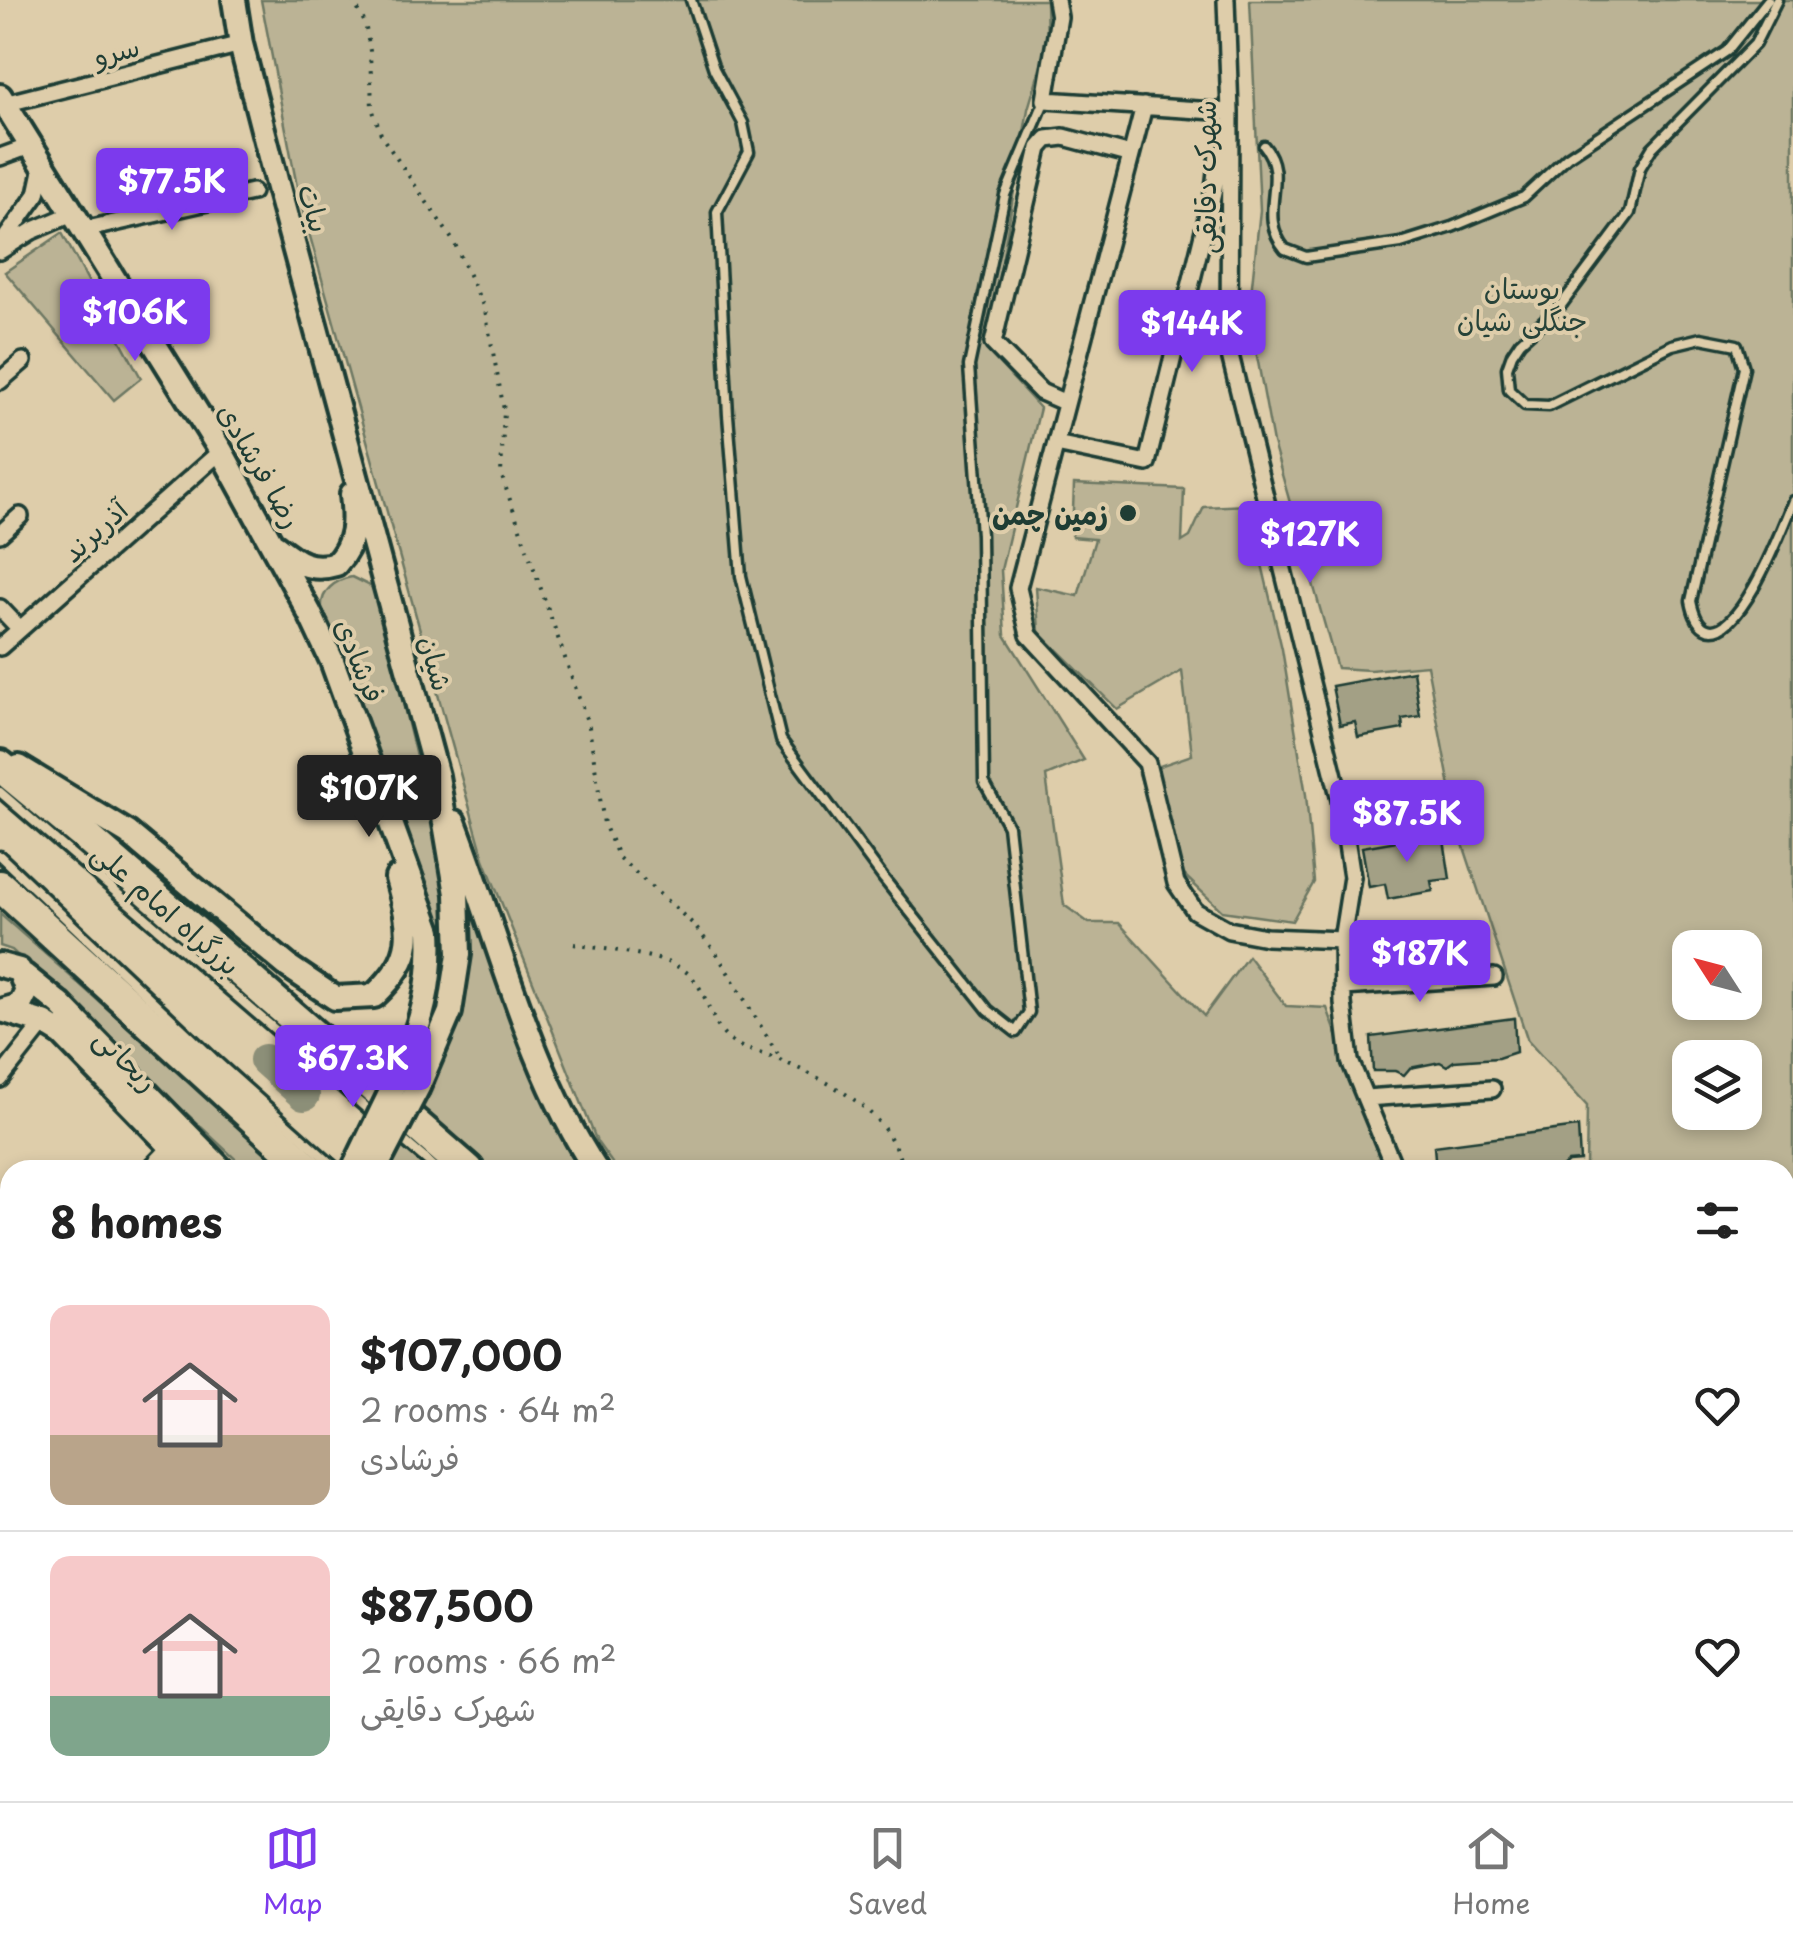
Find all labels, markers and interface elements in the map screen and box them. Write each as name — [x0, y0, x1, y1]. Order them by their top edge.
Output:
street label: سرو — [87, 24, 144, 77]
street label: شهرک دقایقی — [1183, 100, 1226, 254]
pin: $77.5K — [91, 148, 253, 233]
text: $77.5K — [118, 156, 226, 204]
street label: بیات — [288, 179, 342, 237]
park label: بوستان جنگلی شیان — [1457, 266, 1587, 341]
pin: $106K — [65, 279, 205, 364]
text: $106K — [82, 287, 188, 335]
pin: $144K — [1122, 290, 1262, 375]
text: $144K — [1141, 298, 1243, 346]
street label: رضا فرشادی — [208, 394, 314, 536]
street label: آذرپرند — [51, 488, 138, 572]
place label: زمین چمن — [992, 492, 1108, 535]
pin: $127K — [1240, 501, 1380, 586]
marker: زمین چمن — [1117, 502, 1139, 524]
text: $127K — [1260, 509, 1360, 557]
street label: فرشادی — [325, 611, 397, 709]
street label: شیان — [409, 631, 465, 695]
pin: $107K — [299, 755, 439, 840]
text: $107K — [319, 763, 419, 811]
pin: $87.5K — [1326, 780, 1488, 865]
text: $87.5K — [1352, 788, 1462, 836]
street label: بزرگراه امام علی — [82, 831, 251, 986]
pin: $187K — [1350, 920, 1490, 1005]
text: $187K — [1371, 928, 1469, 976]
north arrow — [1672, 930, 1762, 1020]
map controls — [1672, 930, 1762, 1130]
street label: ریحانی — [85, 1017, 169, 1101]
pin: $67.3K — [272, 1025, 434, 1110]
text: $67.3K — [297, 1033, 409, 1081]
button: layers — [1672, 1040, 1762, 1130]
text: 8 homes — [50, 1189, 223, 1252]
icon: filters — [1690, 1193, 1745, 1248]
text: $107,000 — [360, 1322, 562, 1385]
icon: home — [130, 1345, 250, 1465]
icon: heart — [1690, 1378, 1745, 1433]
text: 2 rooms · 64 m² — [360, 1385, 616, 1433]
text: فرشادی — [360, 1433, 460, 1481]
text: $87,500 — [360, 1573, 534, 1636]
icon: home — [130, 1596, 250, 1716]
icon: heart — [1690, 1629, 1745, 1684]
text: 2 rooms · 66 m² — [360, 1636, 617, 1684]
text: شهرک دقایقی — [360, 1684, 536, 1732]
tab: Map — [263, 1821, 322, 1924]
tab: Saved — [848, 1821, 927, 1924]
tab: Home — [1452, 1821, 1530, 1924]

